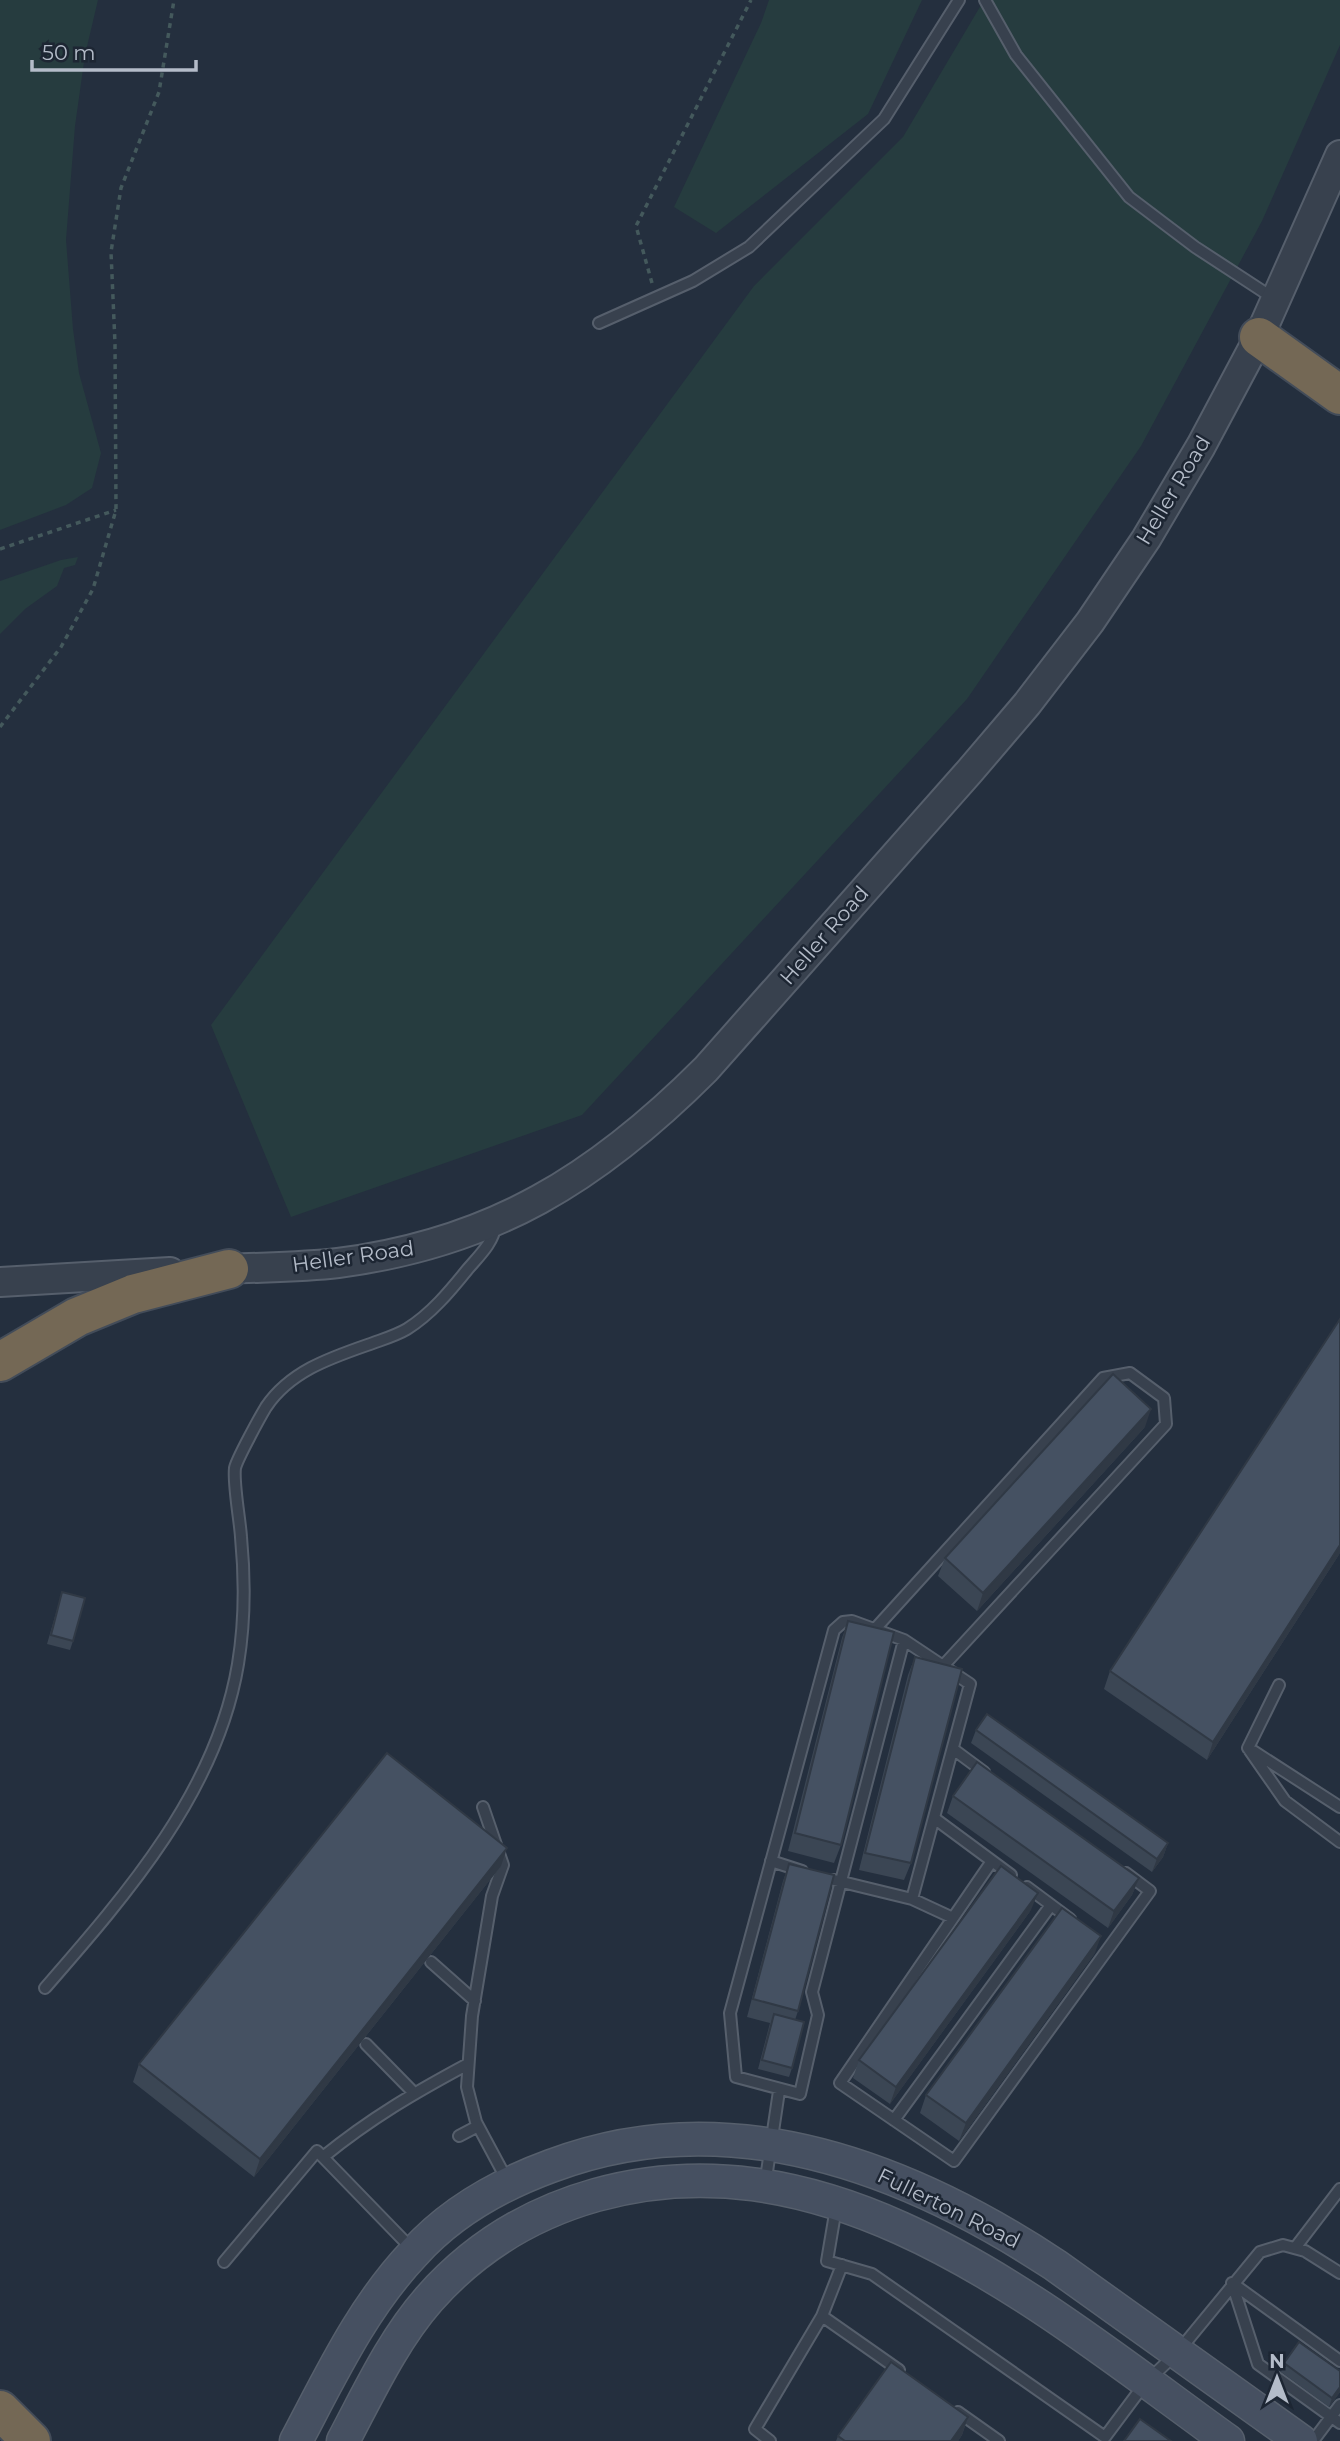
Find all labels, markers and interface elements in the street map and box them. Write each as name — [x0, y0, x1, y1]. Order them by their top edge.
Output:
scale bar — [32, 28, 196, 72]
text: 50 m — [42, 40, 96, 65]
street label: Heller Road — [1131, 431, 1215, 549]
street label: Heller Road — [774, 881, 874, 989]
street label: Heller Road — [291, 1235, 415, 1277]
street label: Fullerton Road — [874, 2163, 1024, 2253]
north arrow — [1242, 2343, 1312, 2413]
text: N — [1269, 2350, 1285, 2373]

